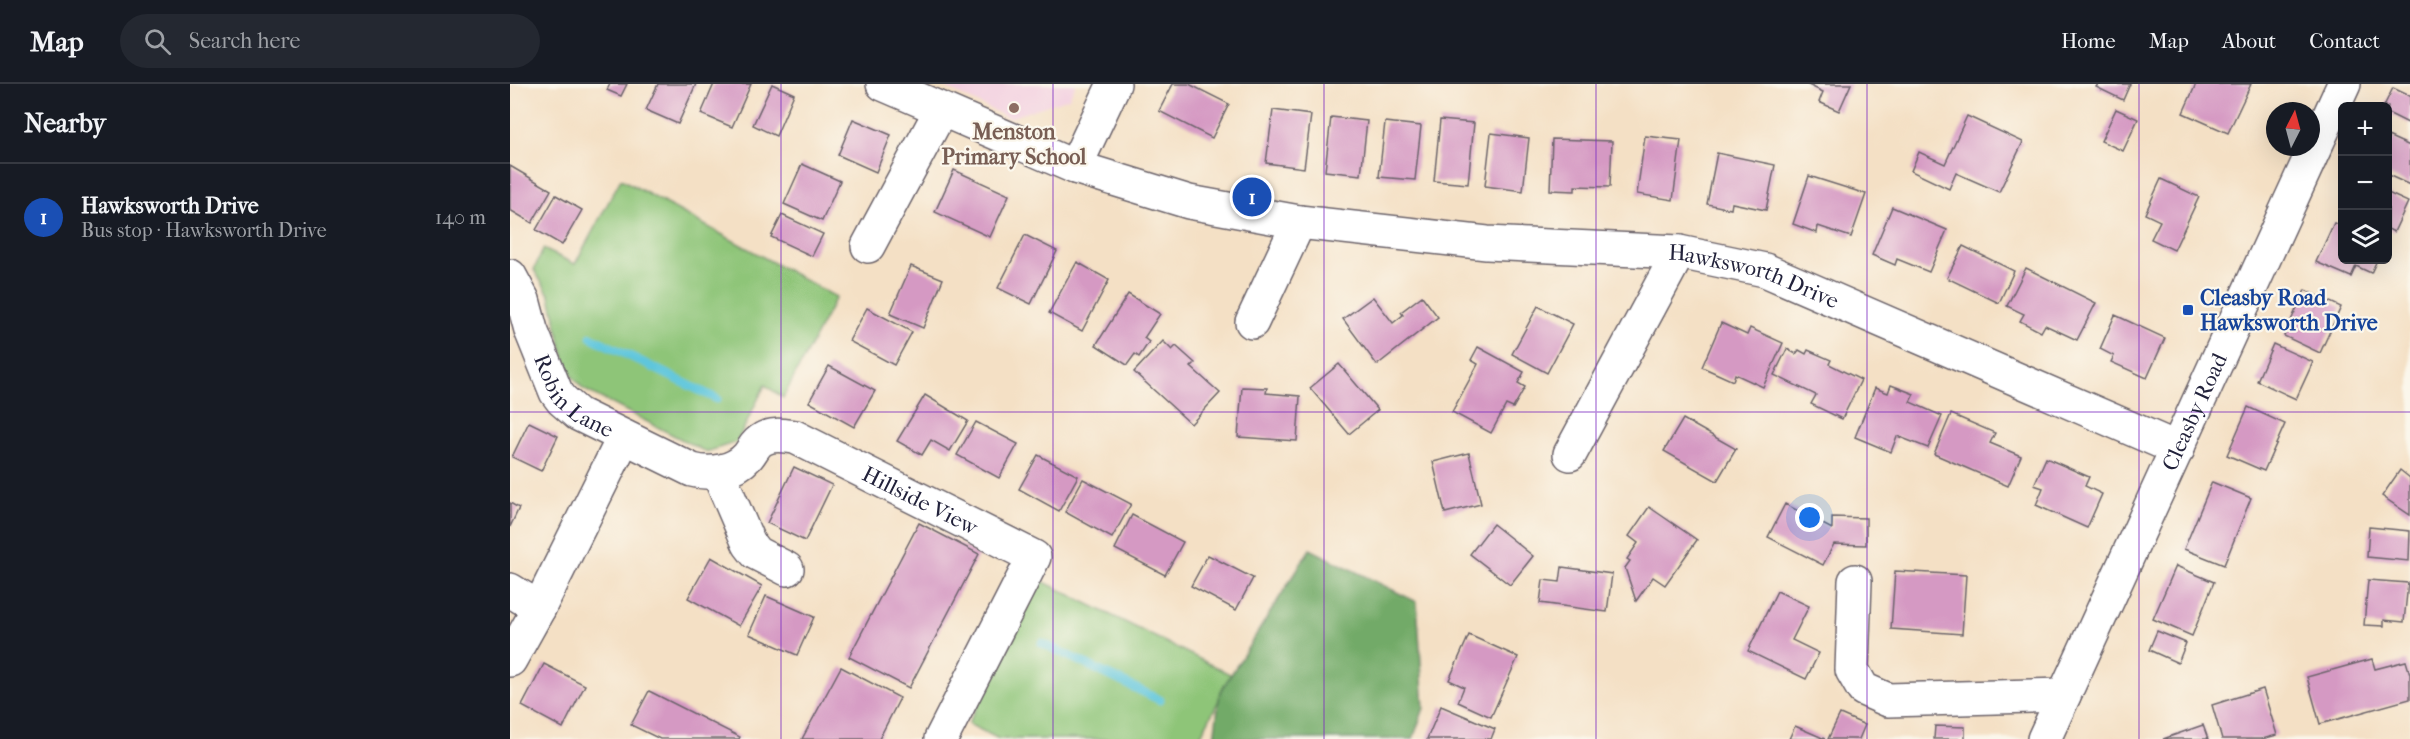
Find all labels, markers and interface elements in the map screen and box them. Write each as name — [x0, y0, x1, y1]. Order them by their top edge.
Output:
search box — [120, 14, 540, 68]
text: Map — [30, 25, 84, 58]
icon: search — [141, 25, 174, 58]
text: Search here — [189, 28, 300, 54]
text: Home — [2061, 29, 2116, 53]
text: Map — [2149, 29, 2189, 53]
text: About — [2222, 29, 2276, 53]
text: Contact — [2309, 29, 2380, 53]
marker: Menston Primary School — [1007, 101, 1021, 115]
north arrow — [2266, 102, 2320, 156]
map controls — [2338, 102, 2392, 264]
button: + — [2338, 102, 2392, 156]
text: Nearby — [24, 108, 106, 139]
place label: Menston Primary School — [942, 119, 1087, 170]
button: − — [2338, 156, 2392, 210]
pin: 1 — [1232, 174, 1272, 220]
text: Hawksworth Drive — [81, 193, 259, 219]
text: 1 — [40, 206, 47, 229]
text: 140 m — [435, 206, 486, 229]
button: layers — [2338, 210, 2392, 264]
text: Bus stop · Hawksworth Drive — [81, 219, 327, 242]
street label: Hawksworth Drive — [1668, 240, 1843, 314]
place label: Cleasby Road Hawksworth Drive — [2200, 285, 2378, 336]
marker: Cleasby Road Hawksworth Drive — [2181, 303, 2195, 317]
street label: Cleasby Road — [2157, 348, 2233, 475]
street label: Robin Lane — [528, 351, 618, 443]
street label: Hillside View — [858, 461, 983, 541]
your location — [1795, 503, 1824, 532]

